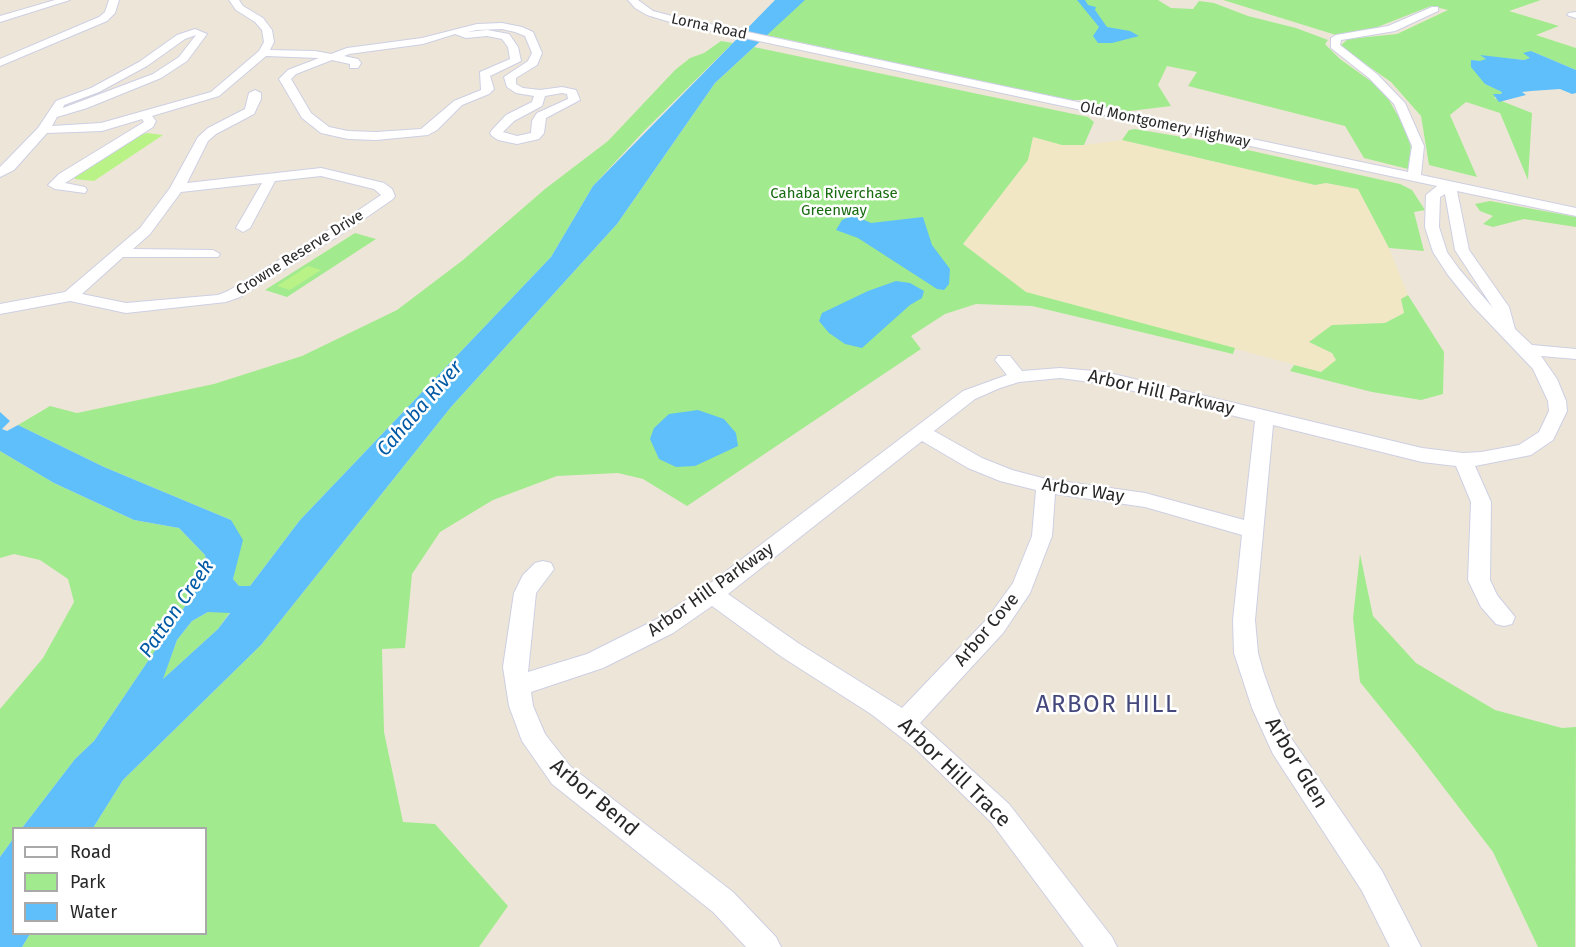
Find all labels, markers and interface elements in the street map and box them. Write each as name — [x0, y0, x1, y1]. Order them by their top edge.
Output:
street label: Lorna Road — [669, 10, 749, 44]
street label: Old Montgomery Highway — [1078, 98, 1252, 152]
park label: Cahaba Riverchase Greenway — [770, 185, 898, 220]
street label: Crowne Reserve Drive — [233, 207, 367, 299]
water label: Cahaba River — [372, 356, 468, 462]
street label: Arbor Hill Parkway — [1086, 366, 1236, 420]
street label: Arbor Way — [1040, 474, 1126, 508]
street label: Arbor Hill Parkway — [644, 538, 778, 642]
water label: Patton Creek — [135, 556, 219, 662]
street label: Arbor Cove — [950, 589, 1024, 671]
district label: ARBOR HILL — [1036, 691, 1178, 719]
street label: Arbor Hill Trace — [892, 713, 1016, 833]
street label: Arbor Glen — [1259, 713, 1333, 813]
street label: Arbor Bend — [545, 754, 643, 842]
legend — [12, 827, 207, 935]
text: Road — [70, 841, 112, 863]
text: Park — [70, 871, 105, 893]
text: Water — [70, 901, 117, 923]

